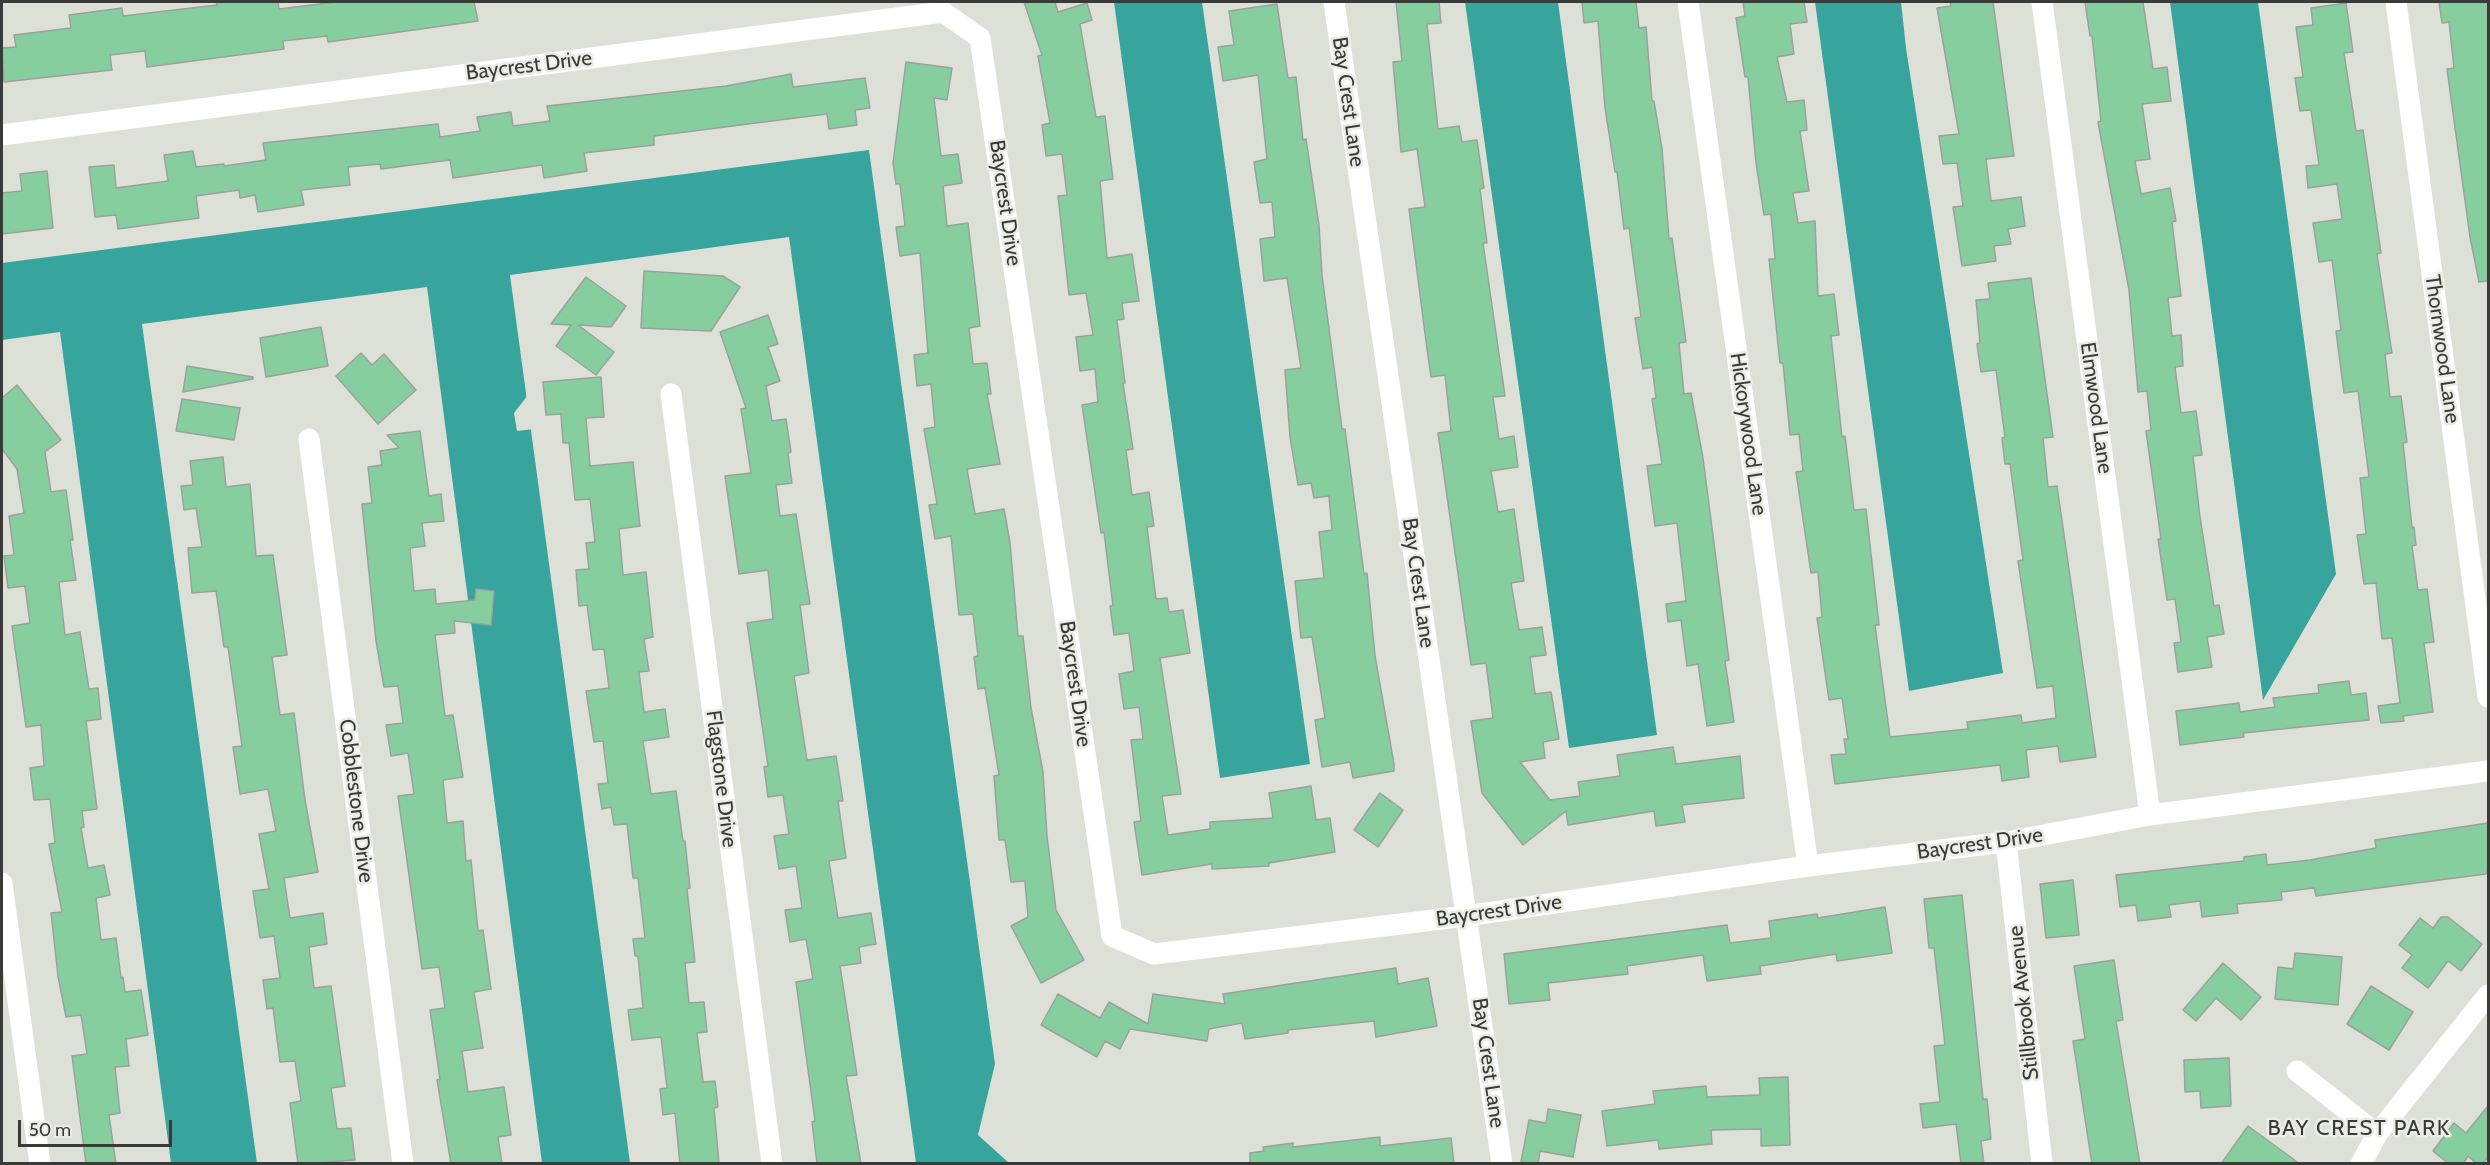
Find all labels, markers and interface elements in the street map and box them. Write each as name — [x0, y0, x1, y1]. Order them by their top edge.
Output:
street label: Bay Crest Lane — [1326, 35, 1370, 169]
street label: Baycrest Drive — [465, 46, 593, 86]
street label: Baycrest Drive — [984, 138, 1026, 268]
street label: Thornwood Lane — [2419, 273, 2465, 425]
street label: Elmwood Lane — [2074, 341, 2118, 475]
street label: Hickorywood Lane — [1724, 351, 1772, 517]
street label: Bay Crest Lane — [1396, 516, 1440, 650]
street label: Baycrest Drive — [1054, 619, 1096, 749]
street label: Flagstone Drive — [700, 709, 742, 849]
street label: Cobblestone Drive — [333, 718, 379, 884]
street label: Baycrest Drive — [1915, 823, 2045, 865]
street label: Baycrest Drive — [1434, 890, 1564, 932]
street label: Stillbrook Avenue — [2003, 924, 2045, 1082]
street label: Bay Crest Lane — [1466, 996, 1510, 1130]
scale bar — [21, 1108, 176, 1146]
district label: BAY CREST PARK — [2267, 1116, 2451, 1142]
text: 50 m — [29, 1119, 71, 1141]

